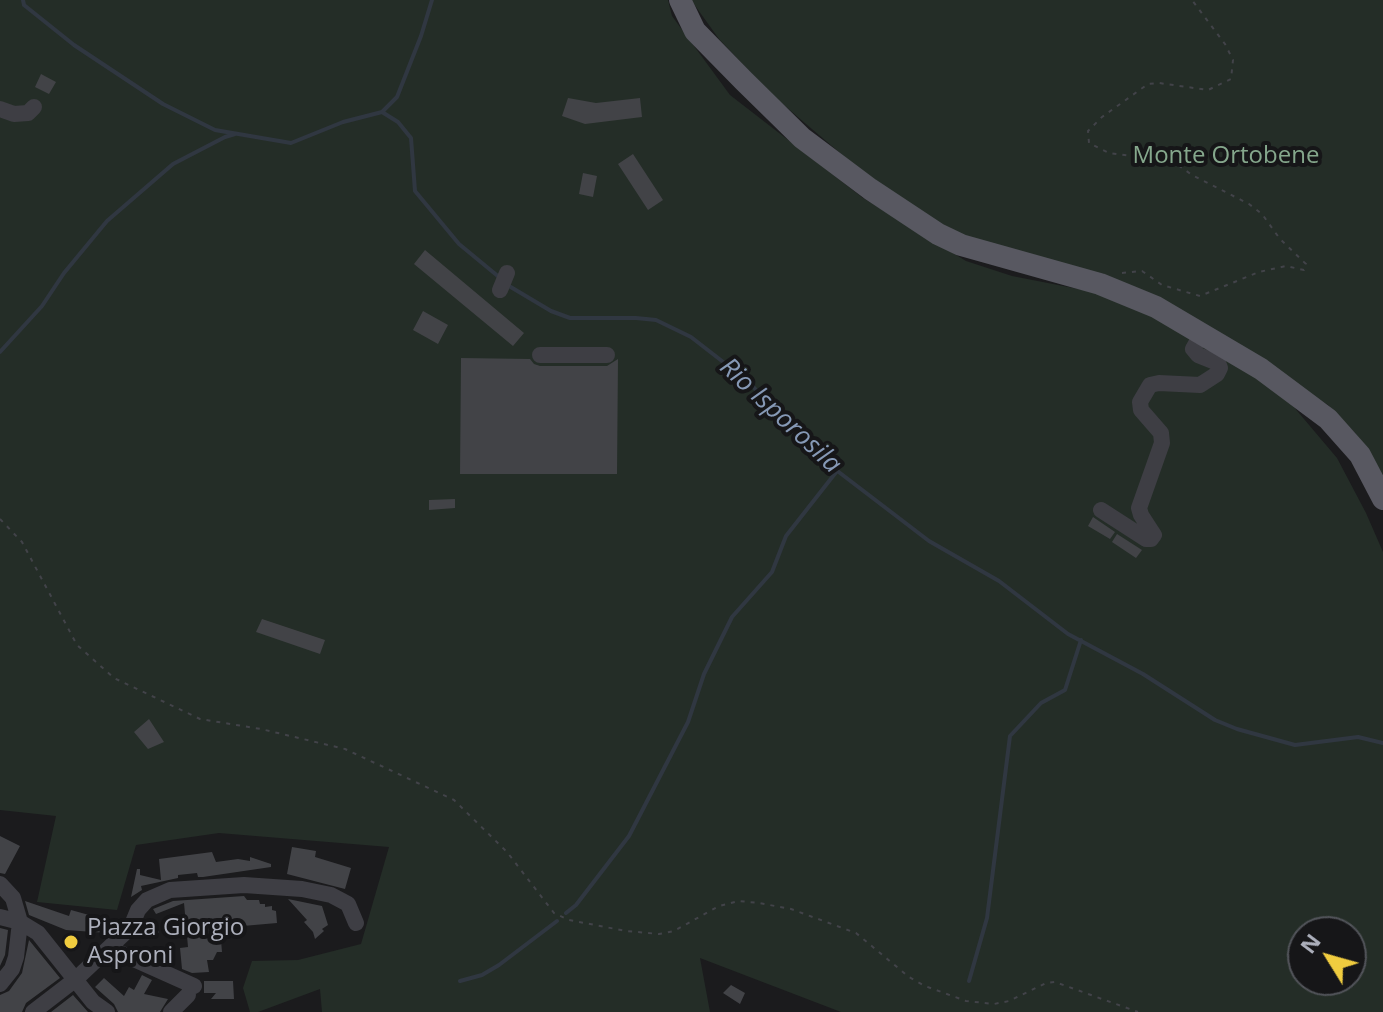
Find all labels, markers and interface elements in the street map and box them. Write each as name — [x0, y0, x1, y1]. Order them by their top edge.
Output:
park label: Monte Ortobene — [1133, 142, 1319, 170]
water label: Rio Isporosila — [713, 352, 847, 480]
place label: Piazza Giorgio Asproni — [87, 914, 244, 970]
north arrow — [1287, 916, 1367, 996]
text: N — [1292, 927, 1327, 959]
marker: Piazza Giorgio Asproni — [62, 933, 80, 951]

